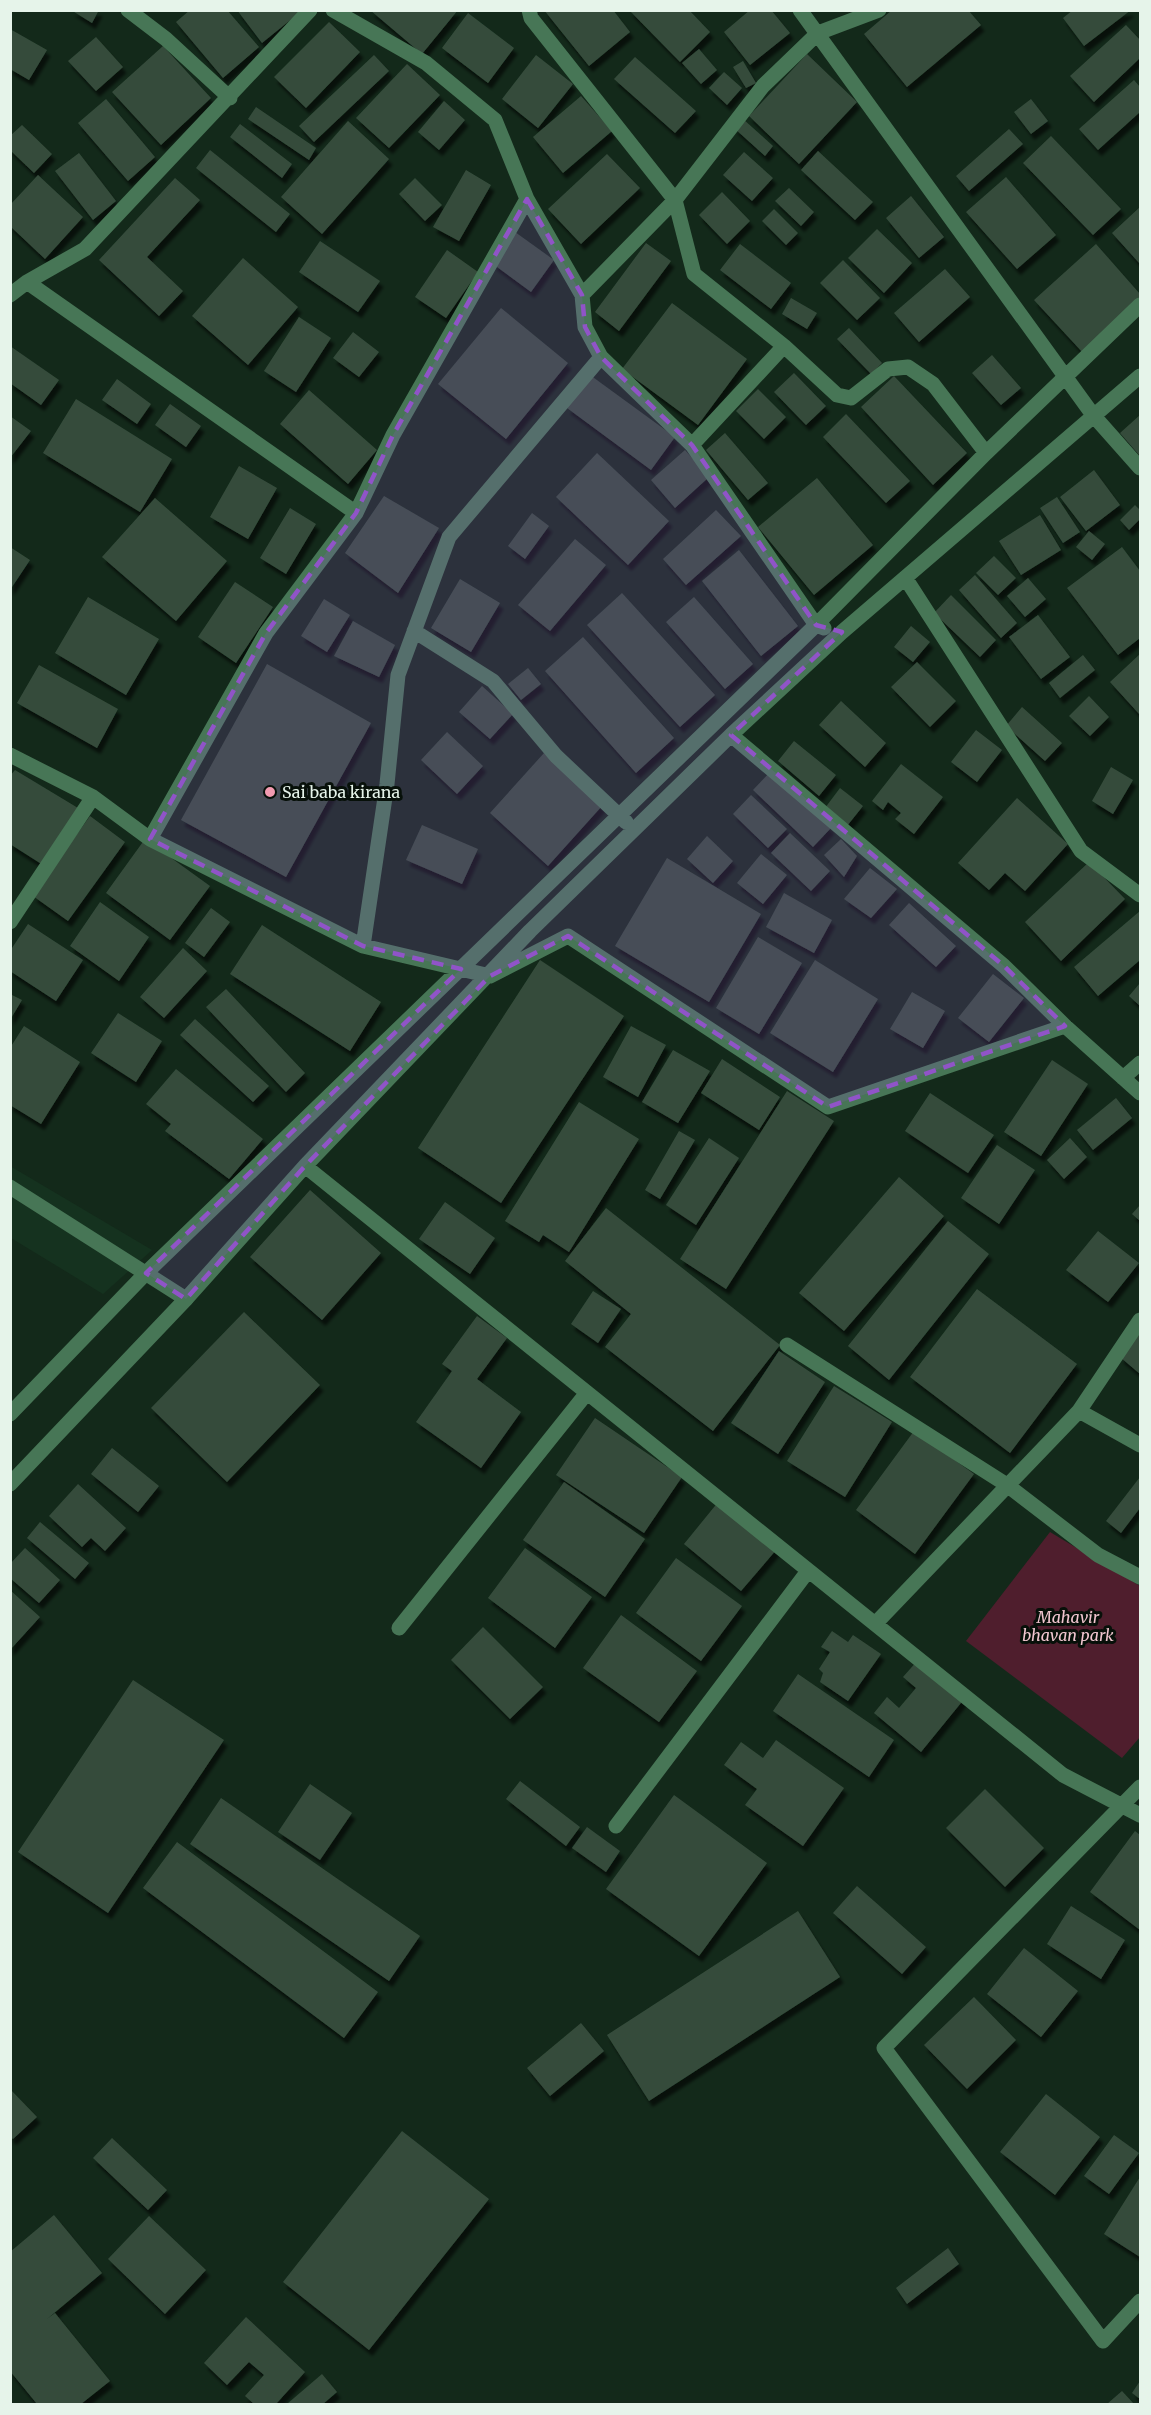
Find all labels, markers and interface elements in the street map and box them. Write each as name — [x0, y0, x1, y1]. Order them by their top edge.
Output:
place label: Sai baba kirana — [282, 782, 400, 802]
marker: Sai baba kirana — [263, 785, 277, 799]
park label: Mahavir bhavan park — [1022, 1607, 1114, 1645]

